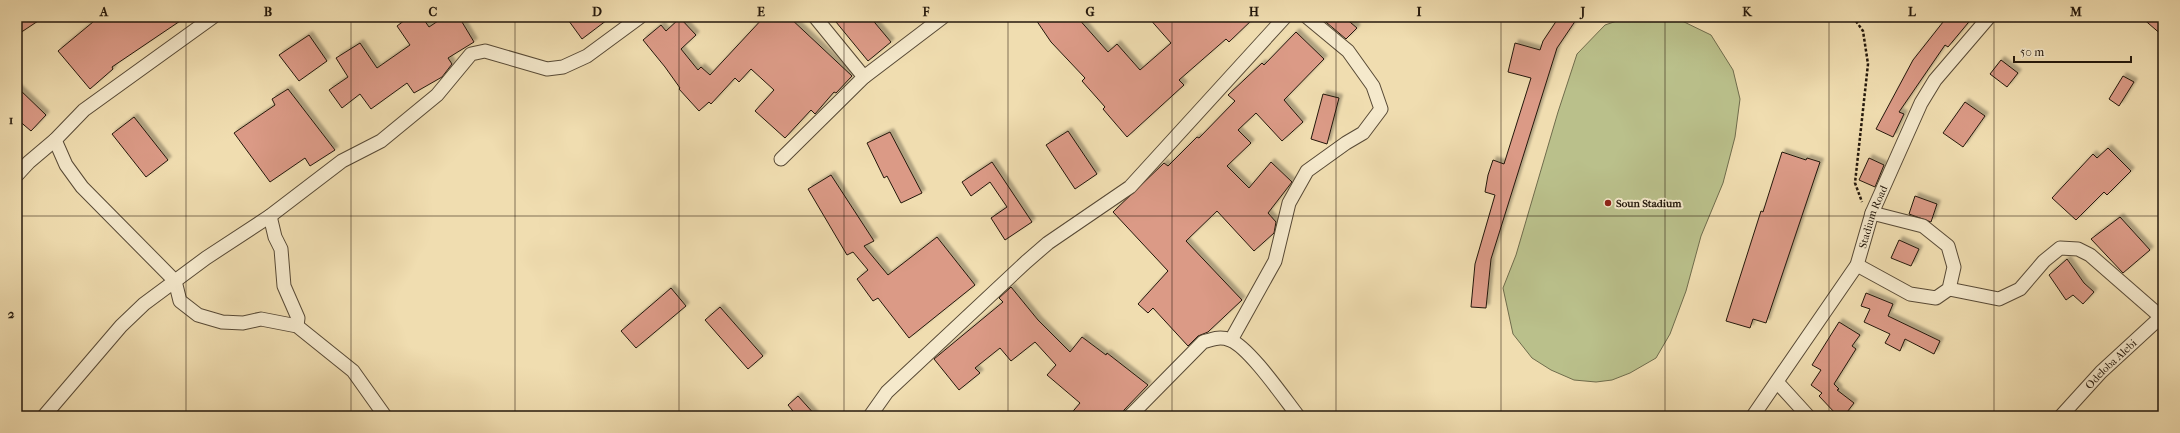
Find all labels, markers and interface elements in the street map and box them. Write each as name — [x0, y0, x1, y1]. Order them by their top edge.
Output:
text: A — [99, 4, 109, 19]
text: B — [264, 4, 273, 19]
text: C — [429, 4, 438, 19]
text: D — [592, 4, 602, 19]
text: E — [757, 4, 765, 19]
text: F — [922, 4, 930, 19]
text: G — [1085, 4, 1095, 19]
text: H — [1249, 4, 1260, 19]
text: I — [1416, 4, 1422, 19]
text: J — [1579, 4, 1586, 20]
text: K — [1742, 4, 1753, 19]
text: L — [1908, 4, 1917, 19]
text: M — [2069, 4, 2082, 19]
scale bar — [2014, 38, 2131, 64]
text: 50 m — [2020, 45, 2044, 59]
text: 1 — [9, 112, 14, 127]
street label: Stadium Road — [1856, 182, 1890, 250]
place label: Soun Stadium — [1616, 197, 1682, 210]
marker: Soun Stadium — [1603, 198, 1613, 208]
text: 2 — [8, 306, 15, 321]
street label: Odeloba Alebi — [2082, 336, 2140, 392]

